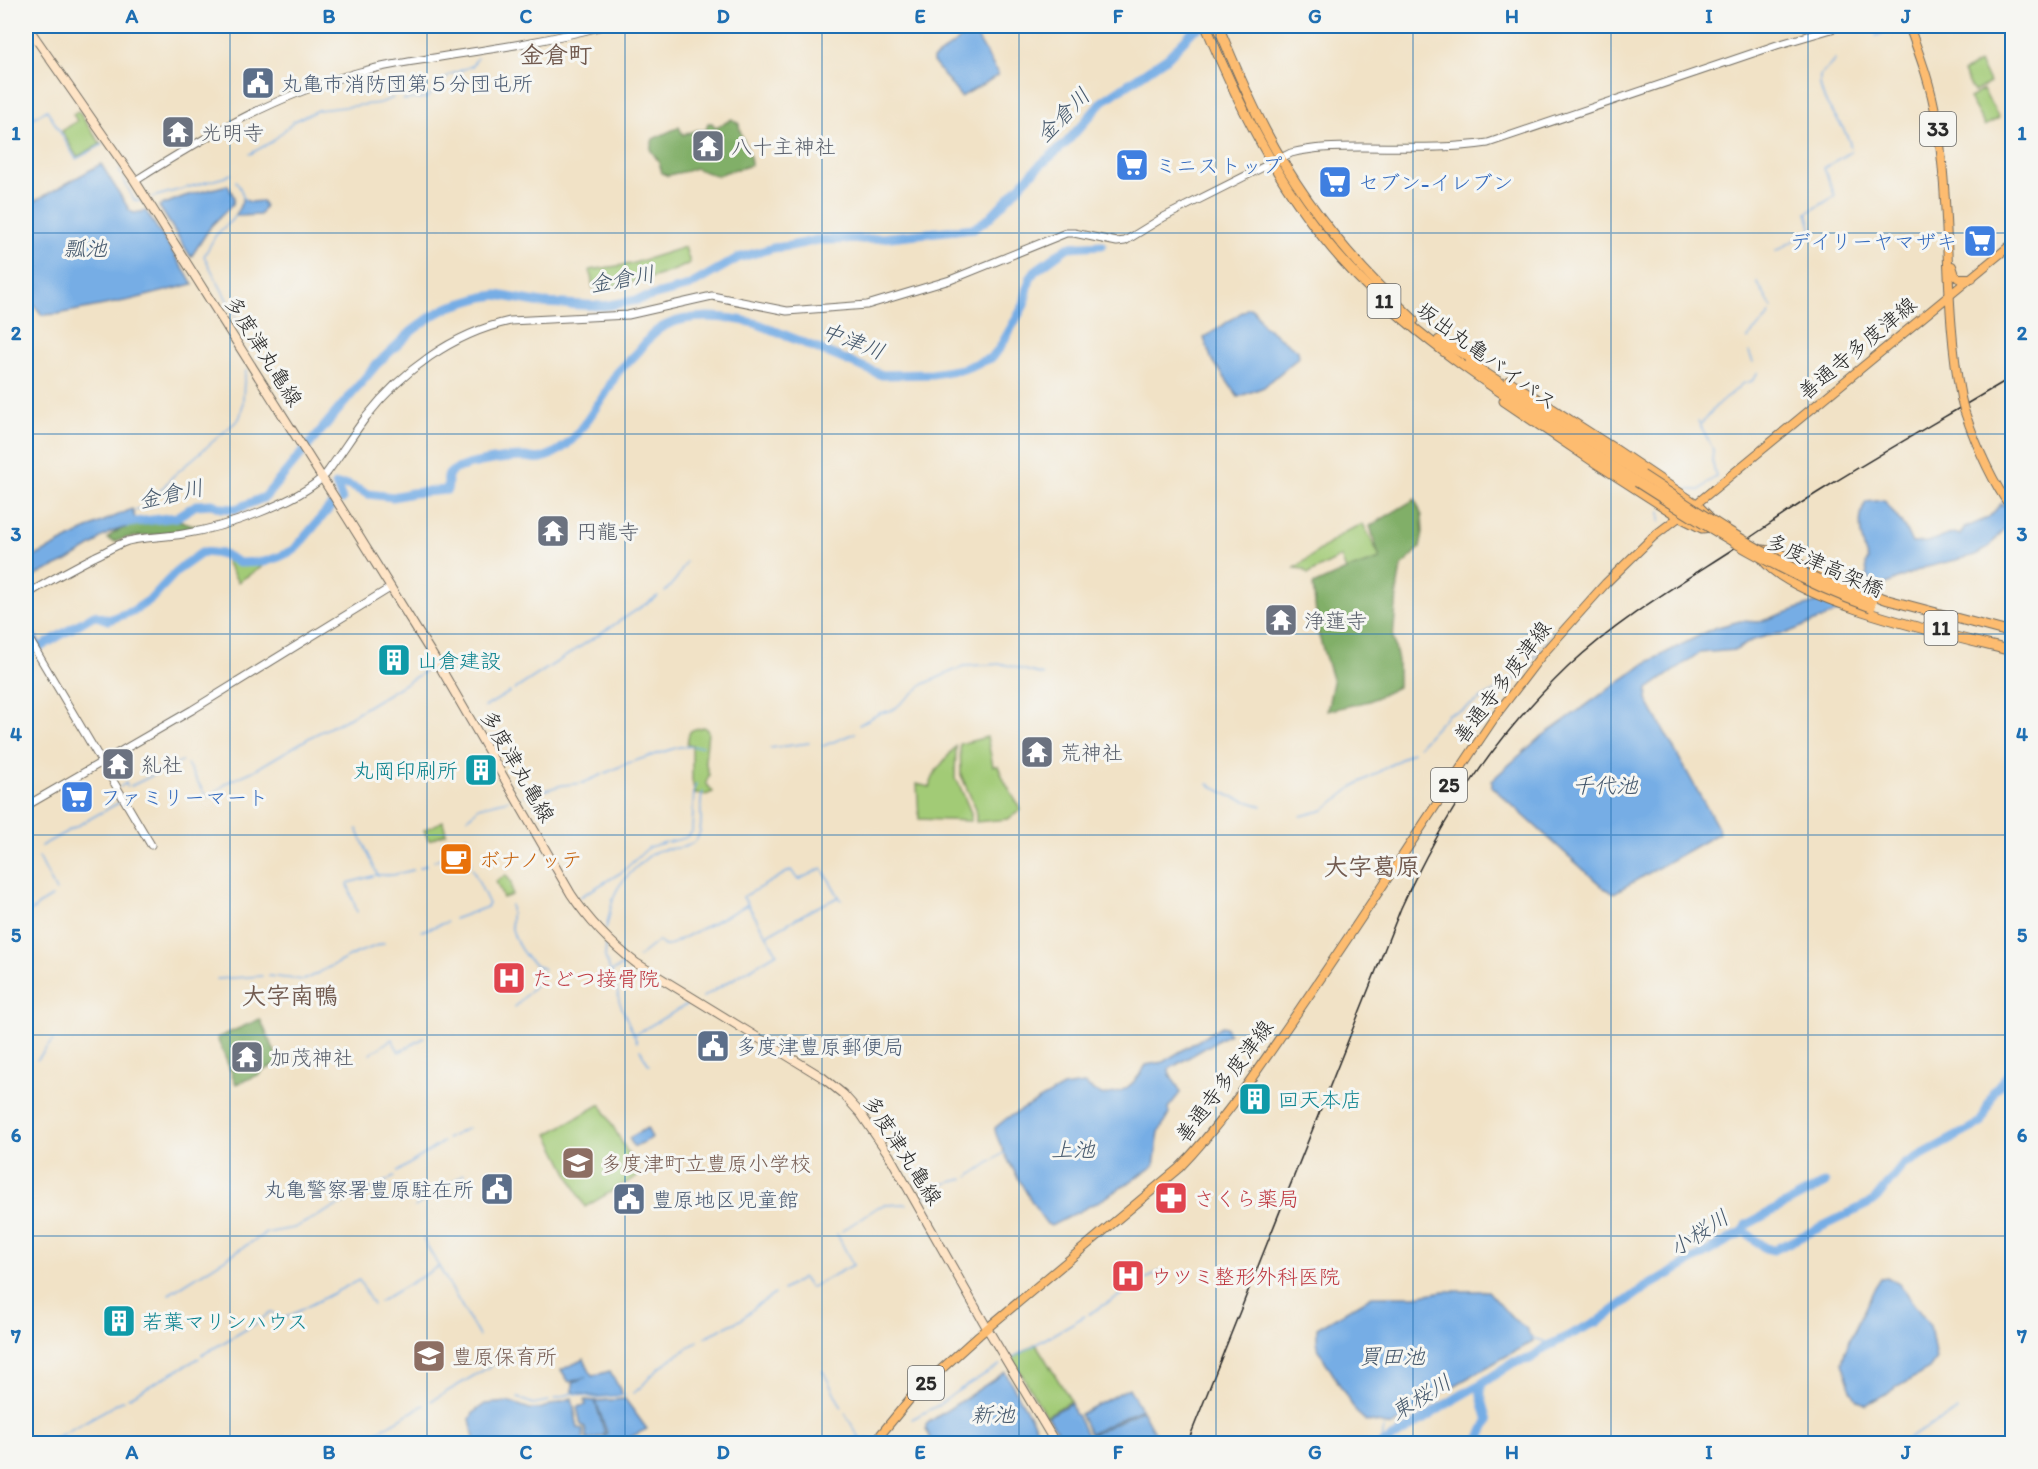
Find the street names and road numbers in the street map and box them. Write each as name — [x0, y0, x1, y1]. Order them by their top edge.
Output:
road number: 33 — [1920, 112, 1956, 146]
road number: 11 — [1368, 284, 1400, 318]
street label: 多度津丸亀線 — [220, 291, 308, 411]
street label: 善通寺多度津線 — [1793, 291, 1921, 405]
street label: 坂出丸亀バイパス — [1412, 297, 1562, 415]
street label: 多度津高架橋 — [1762, 528, 1888, 602]
road number: 11 — [1924, 611, 1958, 645]
street label: 善通寺多度津線 — [1448, 616, 1556, 748]
street label: 多度津丸亀線 — [476, 705, 560, 827]
road number: 25 — [1431, 768, 1467, 802]
street label: 善通寺多度津線 — [1170, 1015, 1278, 1147]
street label: 多度津丸亀線 — [858, 1090, 948, 1210]
road number: 25 — [908, 1366, 944, 1400]

